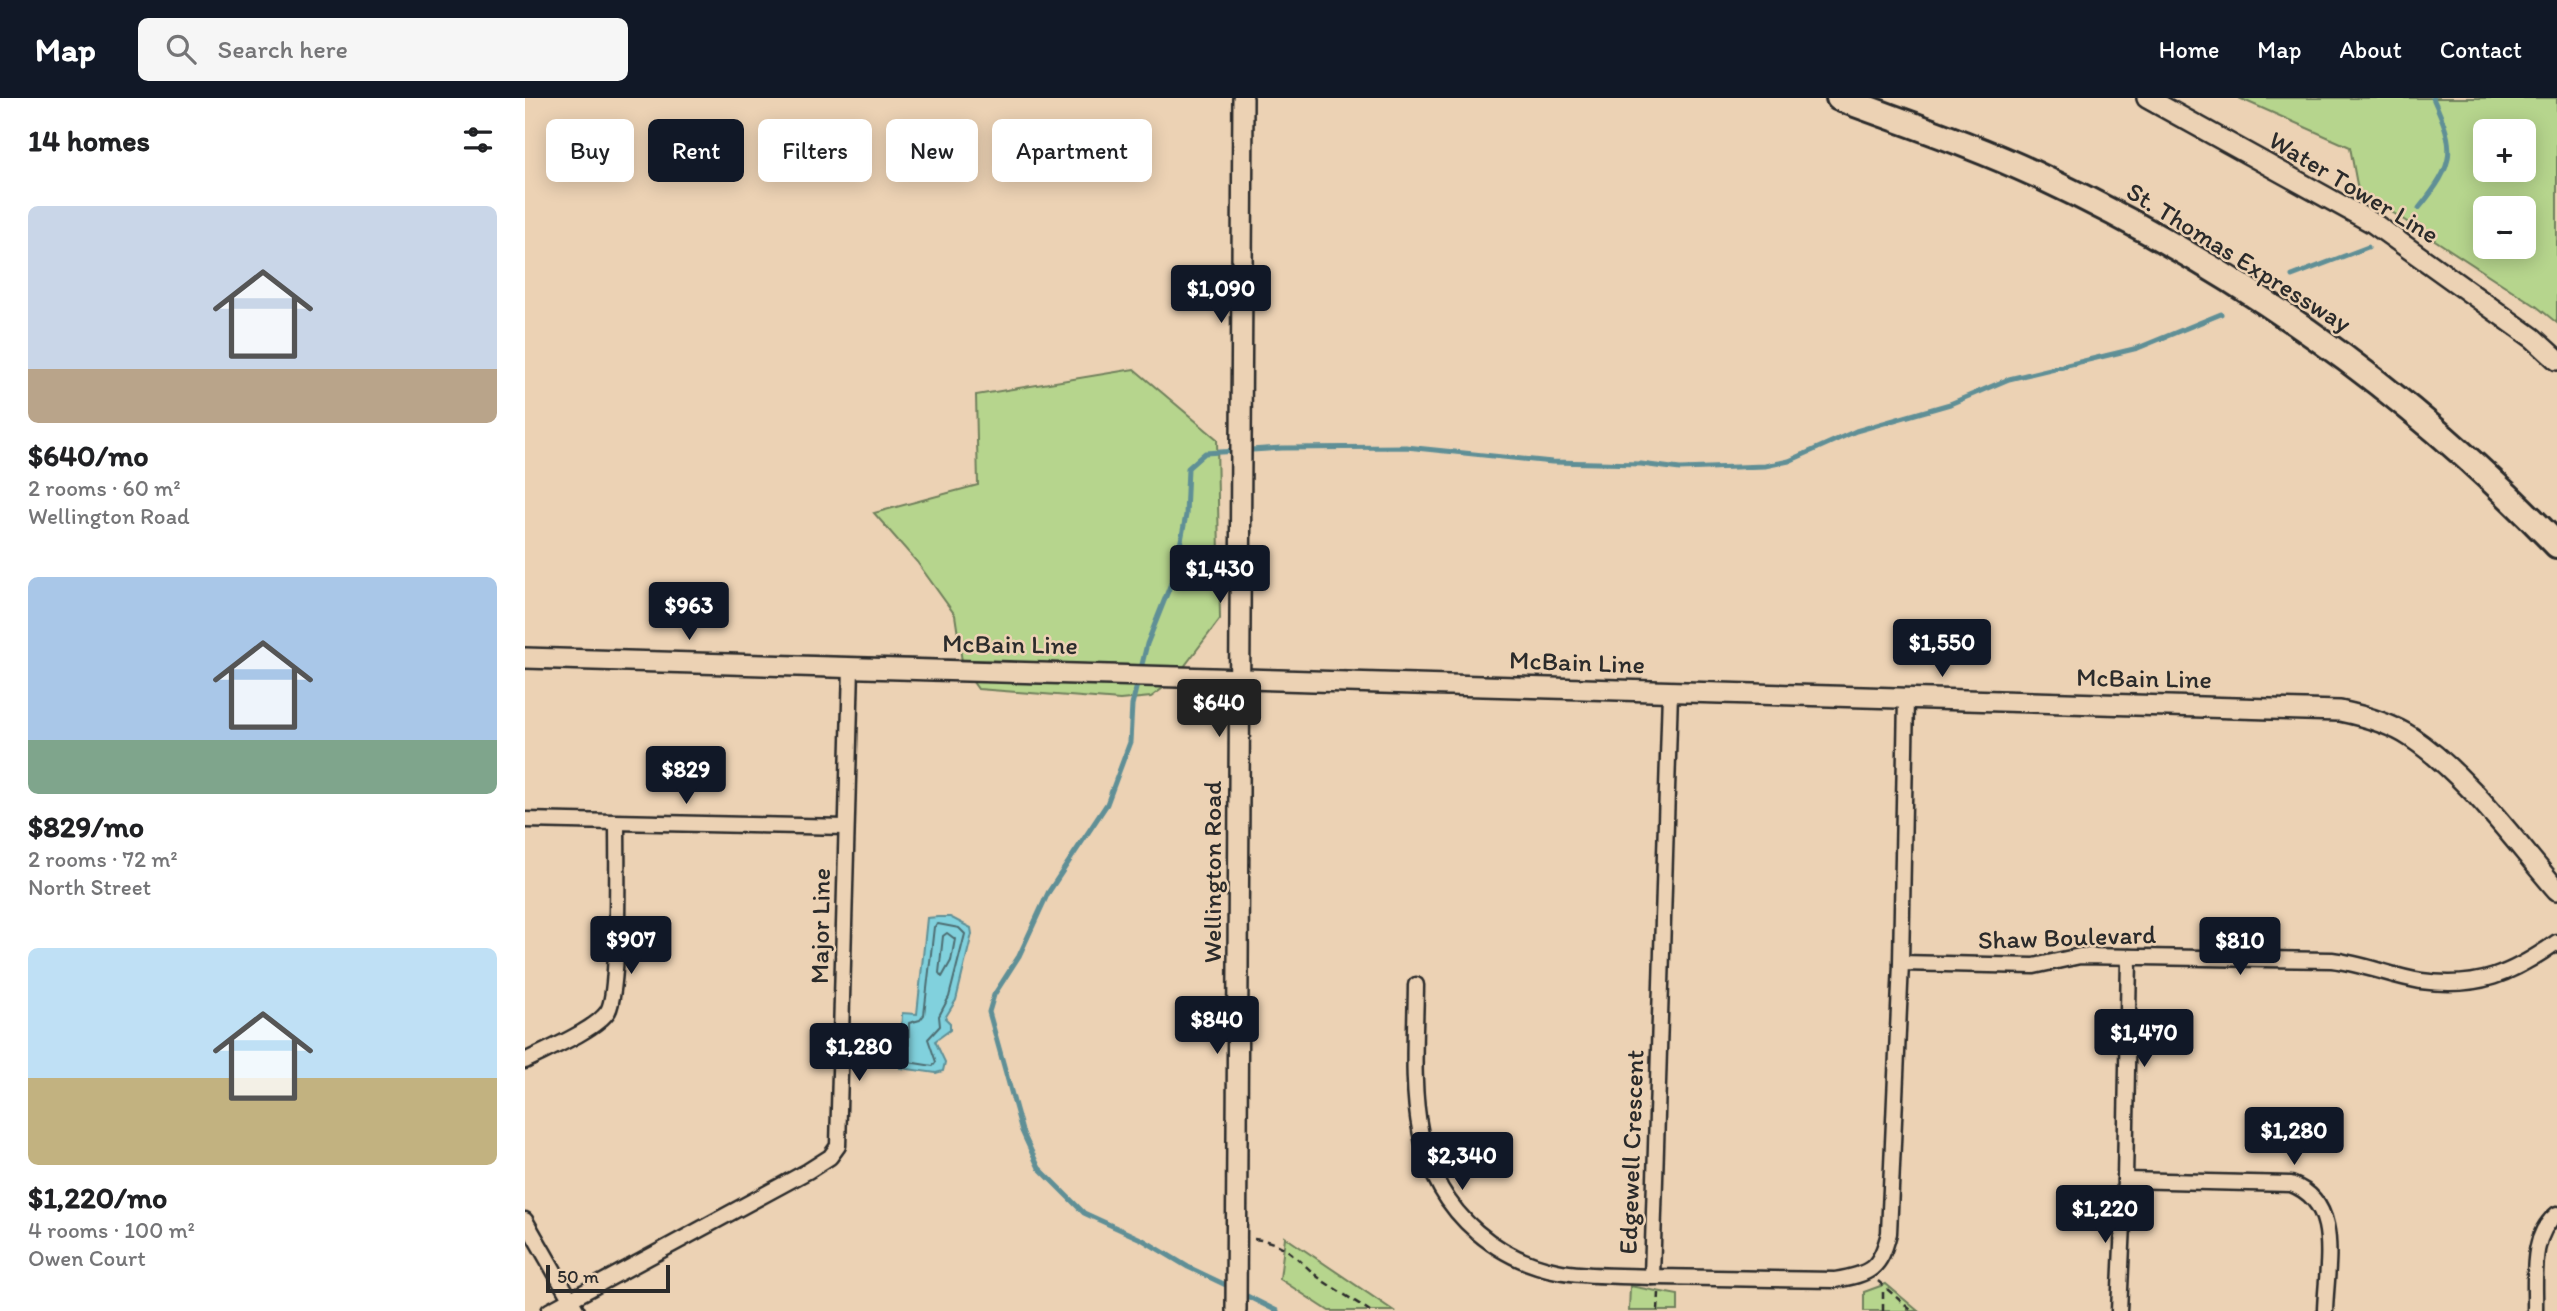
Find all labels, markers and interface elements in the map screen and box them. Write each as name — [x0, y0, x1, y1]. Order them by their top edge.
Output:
search box — [138, 18, 628, 81]
text: Map — [35, 30, 96, 69]
icon: search — [162, 30, 200, 68]
text: Search here — [218, 33, 348, 65]
text: Home — [2159, 35, 2219, 64]
text: Map — [2257, 35, 2301, 64]
text: About — [2339, 35, 2402, 64]
text: Contact — [2440, 35, 2522, 64]
chip: Buy — [546, 119, 634, 182]
chip: Rent — [648, 119, 744, 182]
chip: Filters — [758, 119, 872, 182]
chip: New — [886, 119, 978, 182]
chip: Apartment — [992, 119, 1152, 182]
map controls — [2473, 119, 2536, 259]
button: + — [2473, 119, 2536, 182]
icon: filters — [459, 121, 497, 159]
text: 14 homes — [28, 122, 150, 159]
street label: Water Tower Line — [2263, 124, 2445, 250]
street label: St. Thomas Expressway — [2121, 175, 2357, 339]
button: − — [2473, 196, 2536, 259]
icon: home — [200, 251, 326, 377]
pin: $1,090 — [1164, 266, 1278, 325]
text: $1,090 — [1187, 274, 1255, 302]
text: $640/mo — [28, 437, 149, 474]
text: 2 rooms · 60 m² — [28, 474, 181, 502]
text: Wellington Road — [28, 502, 190, 530]
pin: $1,430 — [1163, 546, 1277, 605]
text: $1,430 — [1186, 554, 1254, 582]
pin: $963 — [648, 582, 730, 642]
text: $963 — [665, 591, 713, 619]
pin: $1,550 — [1885, 620, 1999, 679]
icon: home — [200, 622, 326, 748]
street label: McBain Line — [942, 627, 1078, 661]
text: $1,550 — [1909, 628, 1975, 656]
street label: McBain Line — [1509, 644, 1645, 680]
street label: McBain Line — [2076, 661, 2212, 695]
pin: $640 — [1178, 680, 1260, 739]
text: $640 — [1193, 688, 1245, 716]
pin: $829 — [645, 746, 727, 806]
text: $829 — [662, 755, 710, 783]
street label: Wellington Road — [1196, 780, 1228, 963]
text: $829/mo — [28, 808, 144, 845]
text: 2 rooms · 72 m² — [28, 845, 178, 873]
street label: Major Line — [803, 868, 837, 984]
text: North Street — [28, 873, 151, 901]
pin: $907 — [590, 916, 672, 976]
street label: Shaw Boulevard — [1977, 918, 2157, 956]
pin: $810 — [2199, 918, 2281, 977]
text: $907 — [606, 925, 656, 953]
text: $810 — [2215, 926, 2265, 954]
icon: home — [200, 993, 326, 1119]
pin: $840 — [1176, 996, 1258, 1056]
text: $840 — [1191, 1005, 1243, 1033]
pin: $1,470 — [2087, 1010, 2201, 1069]
text: $1,470 — [2110, 1018, 2178, 1046]
pin: $1,280 — [802, 1024, 916, 1083]
text: $1,280 — [826, 1032, 892, 1060]
street label: Edgewell Crescent — [1611, 1049, 1651, 1255]
pin: $1,280 — [2237, 1108, 2351, 1167]
text: $1,280 — [2261, 1116, 2327, 1144]
pin: $2,340 — [1405, 1132, 1519, 1192]
text: $2,340 — [1427, 1141, 1497, 1169]
text: $1,220/mo — [28, 1179, 167, 1216]
pin: $1,220 — [2048, 1186, 2162, 1245]
text: $1,220 — [2072, 1194, 2138, 1222]
text: 4 rooms · 100 m² — [28, 1216, 195, 1244]
text: Owen Court — [28, 1244, 146, 1272]
scale bar — [546, 1262, 670, 1294]
text: 50 m — [557, 1265, 599, 1288]

